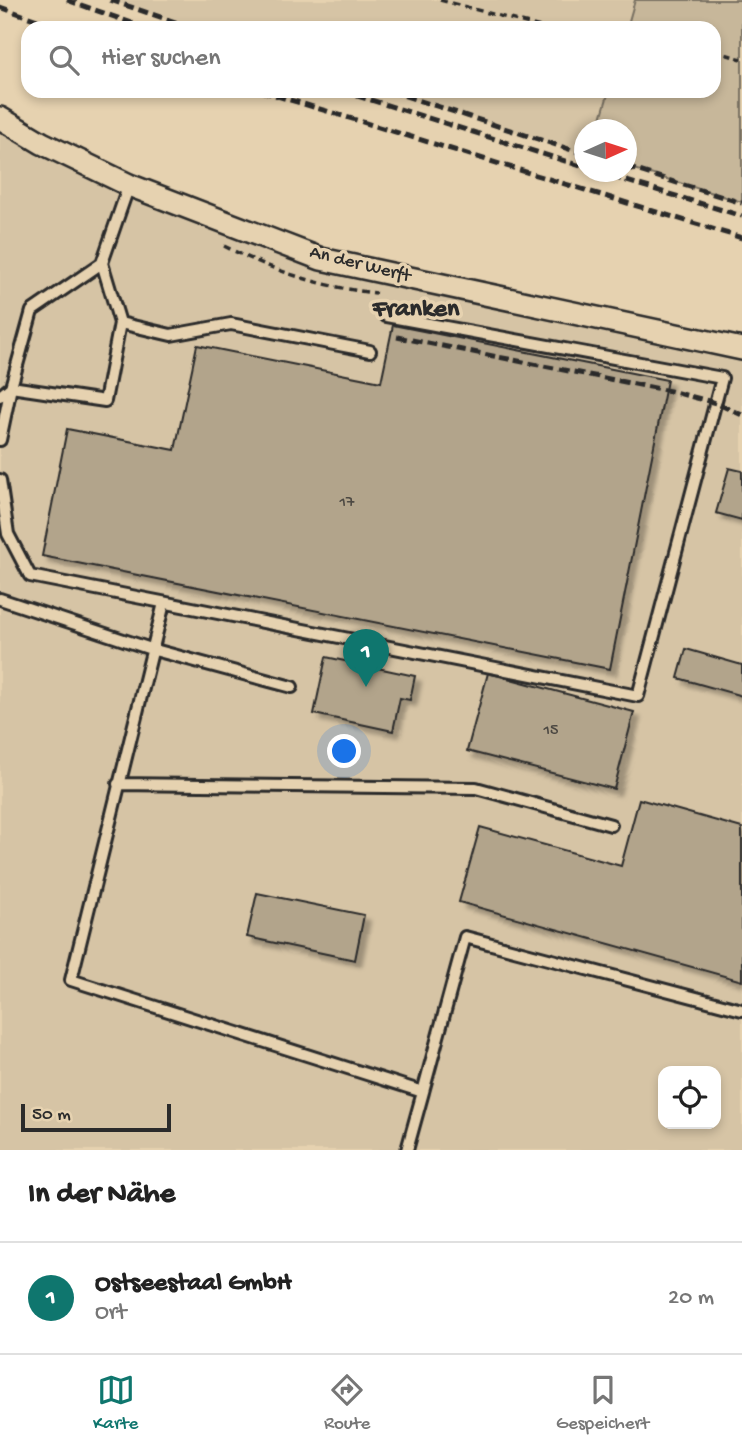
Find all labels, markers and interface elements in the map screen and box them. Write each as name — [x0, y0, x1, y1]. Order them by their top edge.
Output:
search box — [21, 21, 721, 98]
icon: search — [45, 41, 83, 79]
text: Hier suchen — [101, 44, 221, 75]
north arrow — [574, 119, 637, 182]
street label: An der Werft — [307, 241, 415, 289]
district label: Franken — [372, 295, 460, 326]
house number: 17 — [339, 494, 355, 513]
pin: 1 — [343, 629, 389, 687]
house number: 15 — [543, 722, 558, 741]
your location — [327, 734, 361, 768]
map controls — [658, 1066, 721, 1129]
button: locate — [658, 1066, 721, 1129]
scale bar — [21, 1101, 172, 1133]
text: 50 m — [32, 1104, 71, 1127]
text: In der Nähe — [28, 1178, 175, 1213]
text: Ostseestaal GmbH — [95, 1269, 292, 1300]
text: 1 — [46, 1285, 56, 1312]
text: 20 m — [668, 1285, 714, 1312]
text: Ort — [95, 1300, 126, 1327]
tab: Karte — [93, 1371, 138, 1436]
tab: Route — [324, 1371, 370, 1436]
tab: Gespeichert — [556, 1371, 649, 1436]

